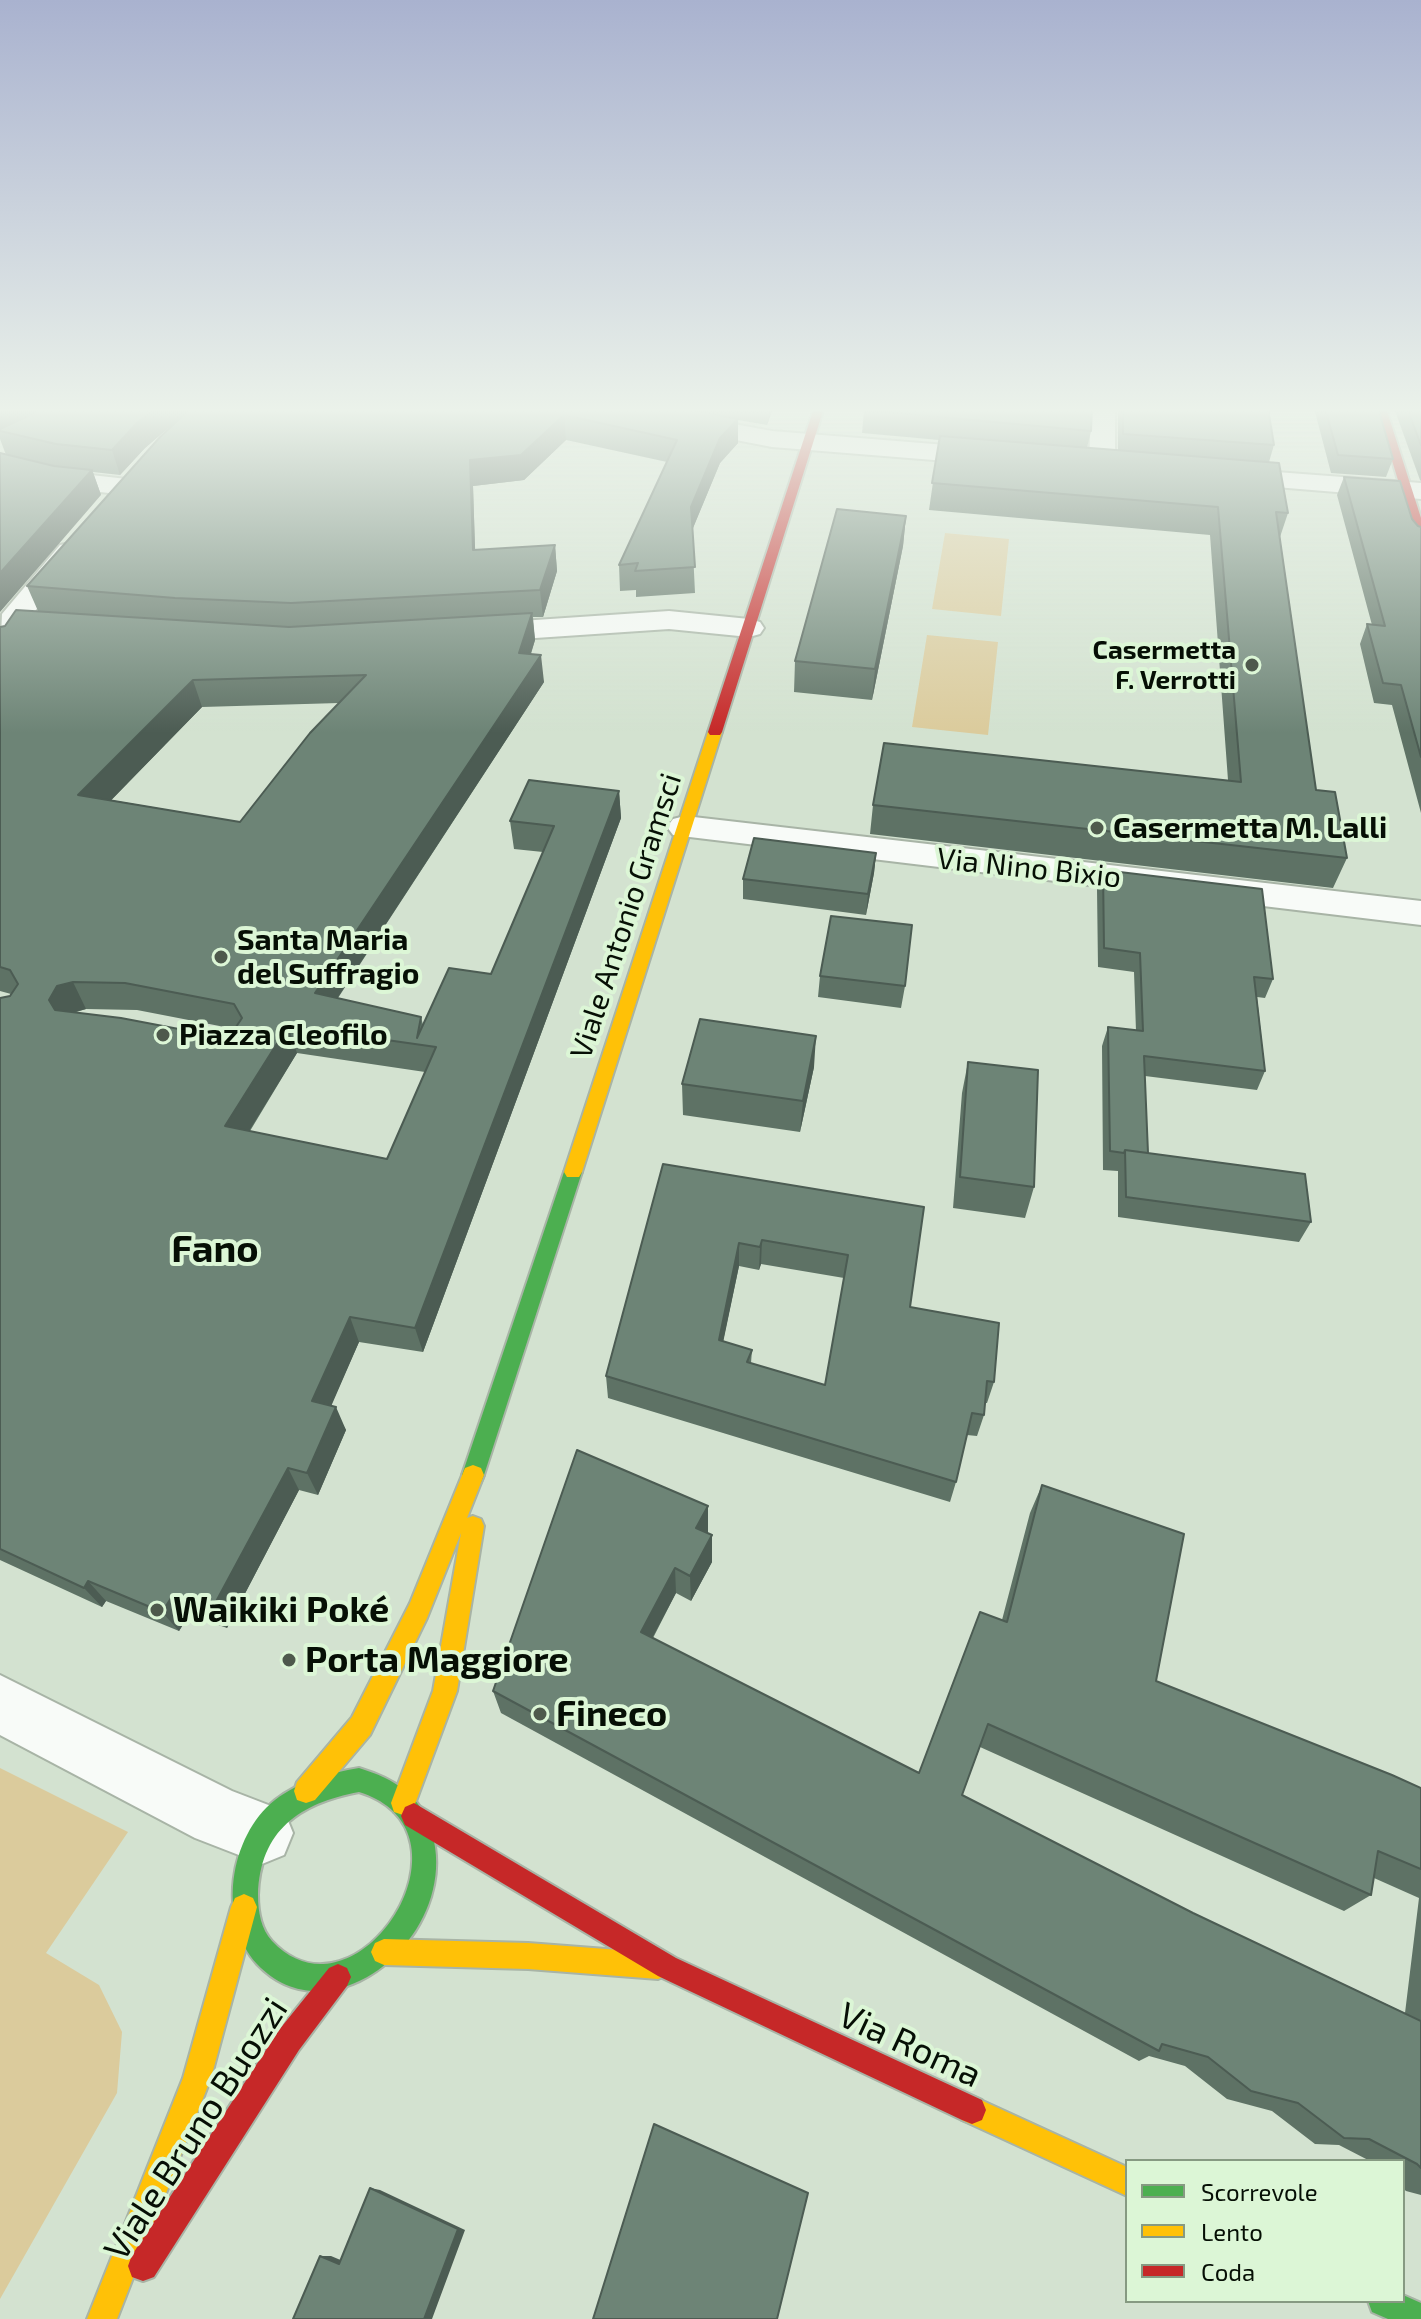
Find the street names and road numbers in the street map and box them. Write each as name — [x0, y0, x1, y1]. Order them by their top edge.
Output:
street label: Viale Antonio Gramsci — [563, 769, 689, 1063]
street label: Via Nino Bixio — [935, 840, 1123, 896]
street label: Viale Bruno Buozzi — [95, 1990, 297, 2268]
street label: Via Roma — [832, 1993, 988, 2097]

